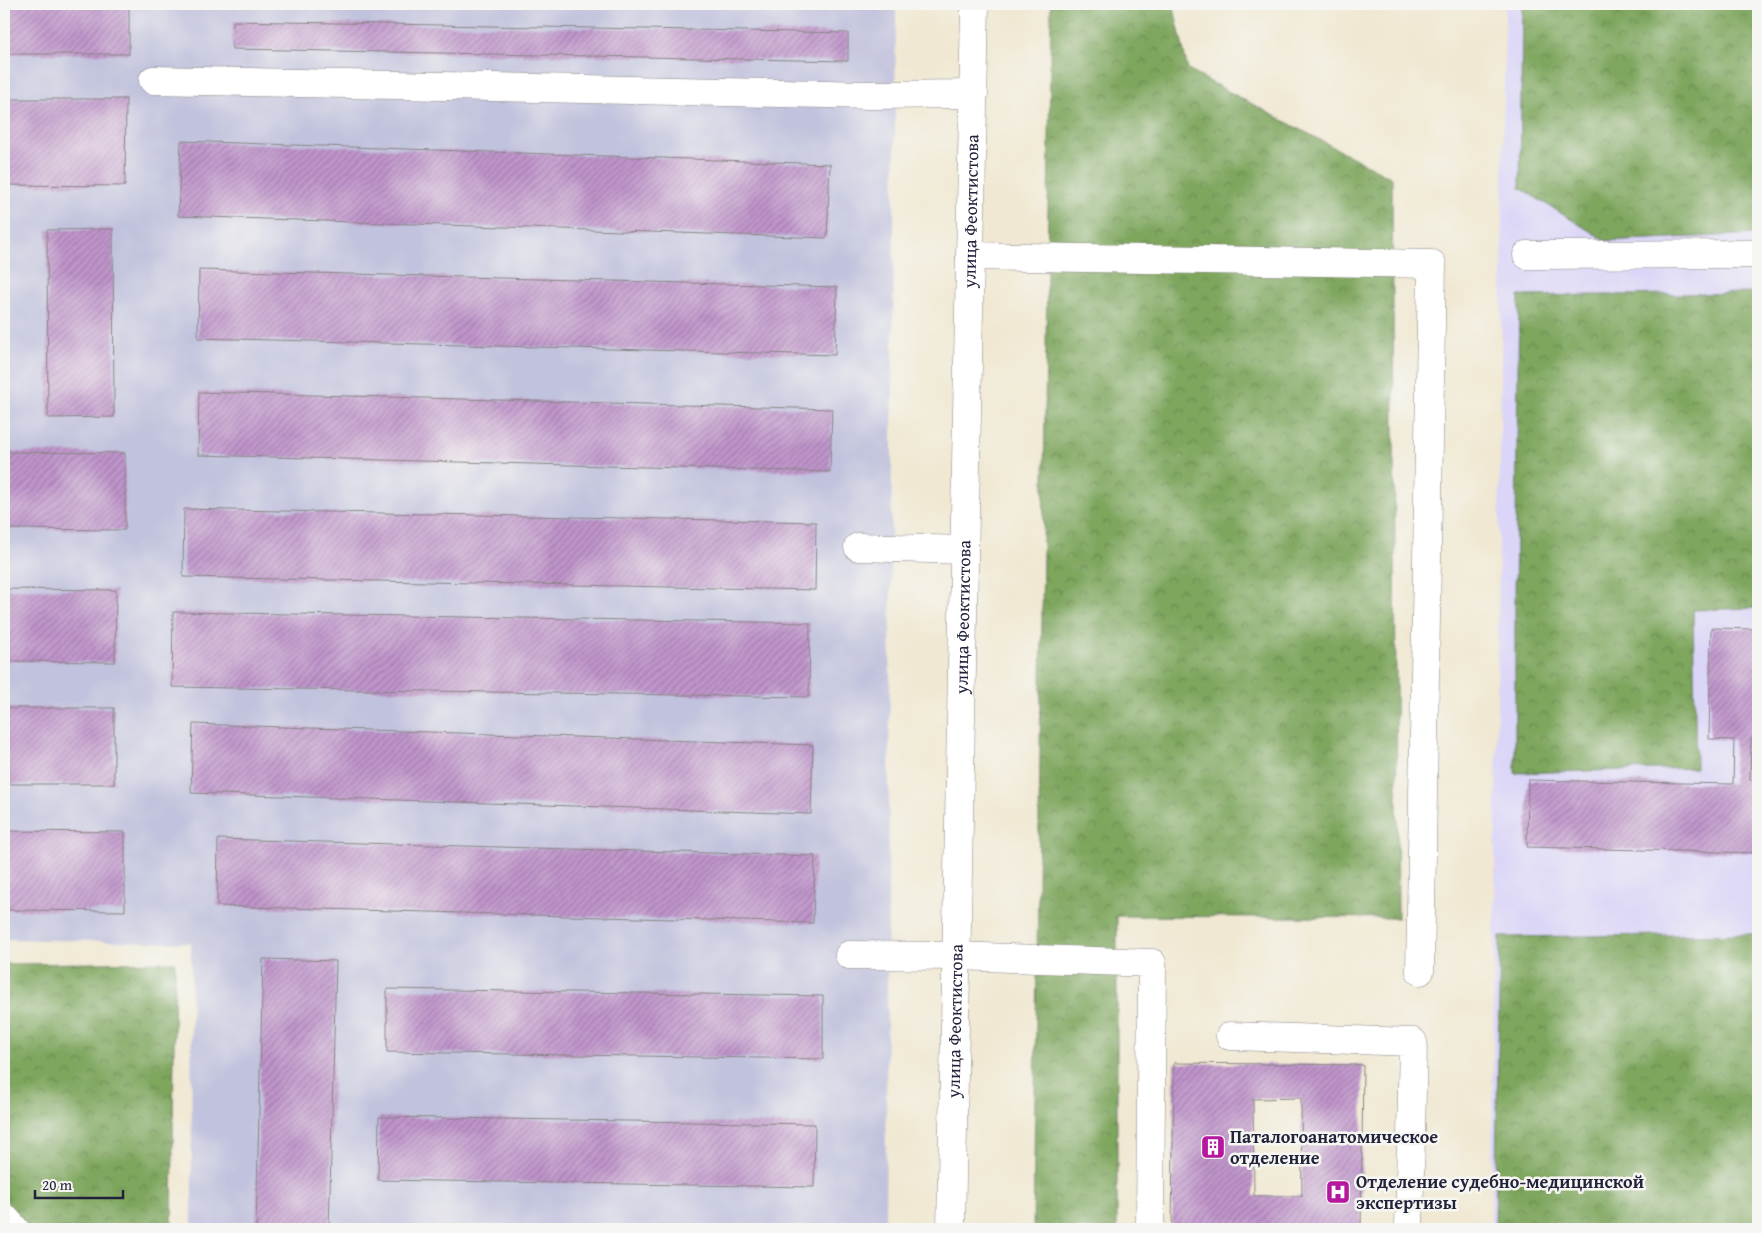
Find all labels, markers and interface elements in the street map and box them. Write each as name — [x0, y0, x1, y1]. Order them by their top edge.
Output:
street label: улица Феоктистова — [955, 134, 985, 289]
street label: улица Феоктистова — [947, 539, 978, 695]
street label: улица Феоктистова — [940, 943, 970, 1099]
place label: Паталогоанатомическое отделение — [1230, 1123, 1438, 1171]
building icon: Паталогоанатомическое отделение — [1200, 1134, 1226, 1160]
scale bar — [35, 1168, 122, 1200]
place label: Отделение судебно-медицинской экспертизы — [1356, 1168, 1644, 1216]
text: 20 m — [42, 1174, 73, 1195]
hospital icon: Отделение судебно-медицинской экспертизы — [1325, 1179, 1351, 1205]

